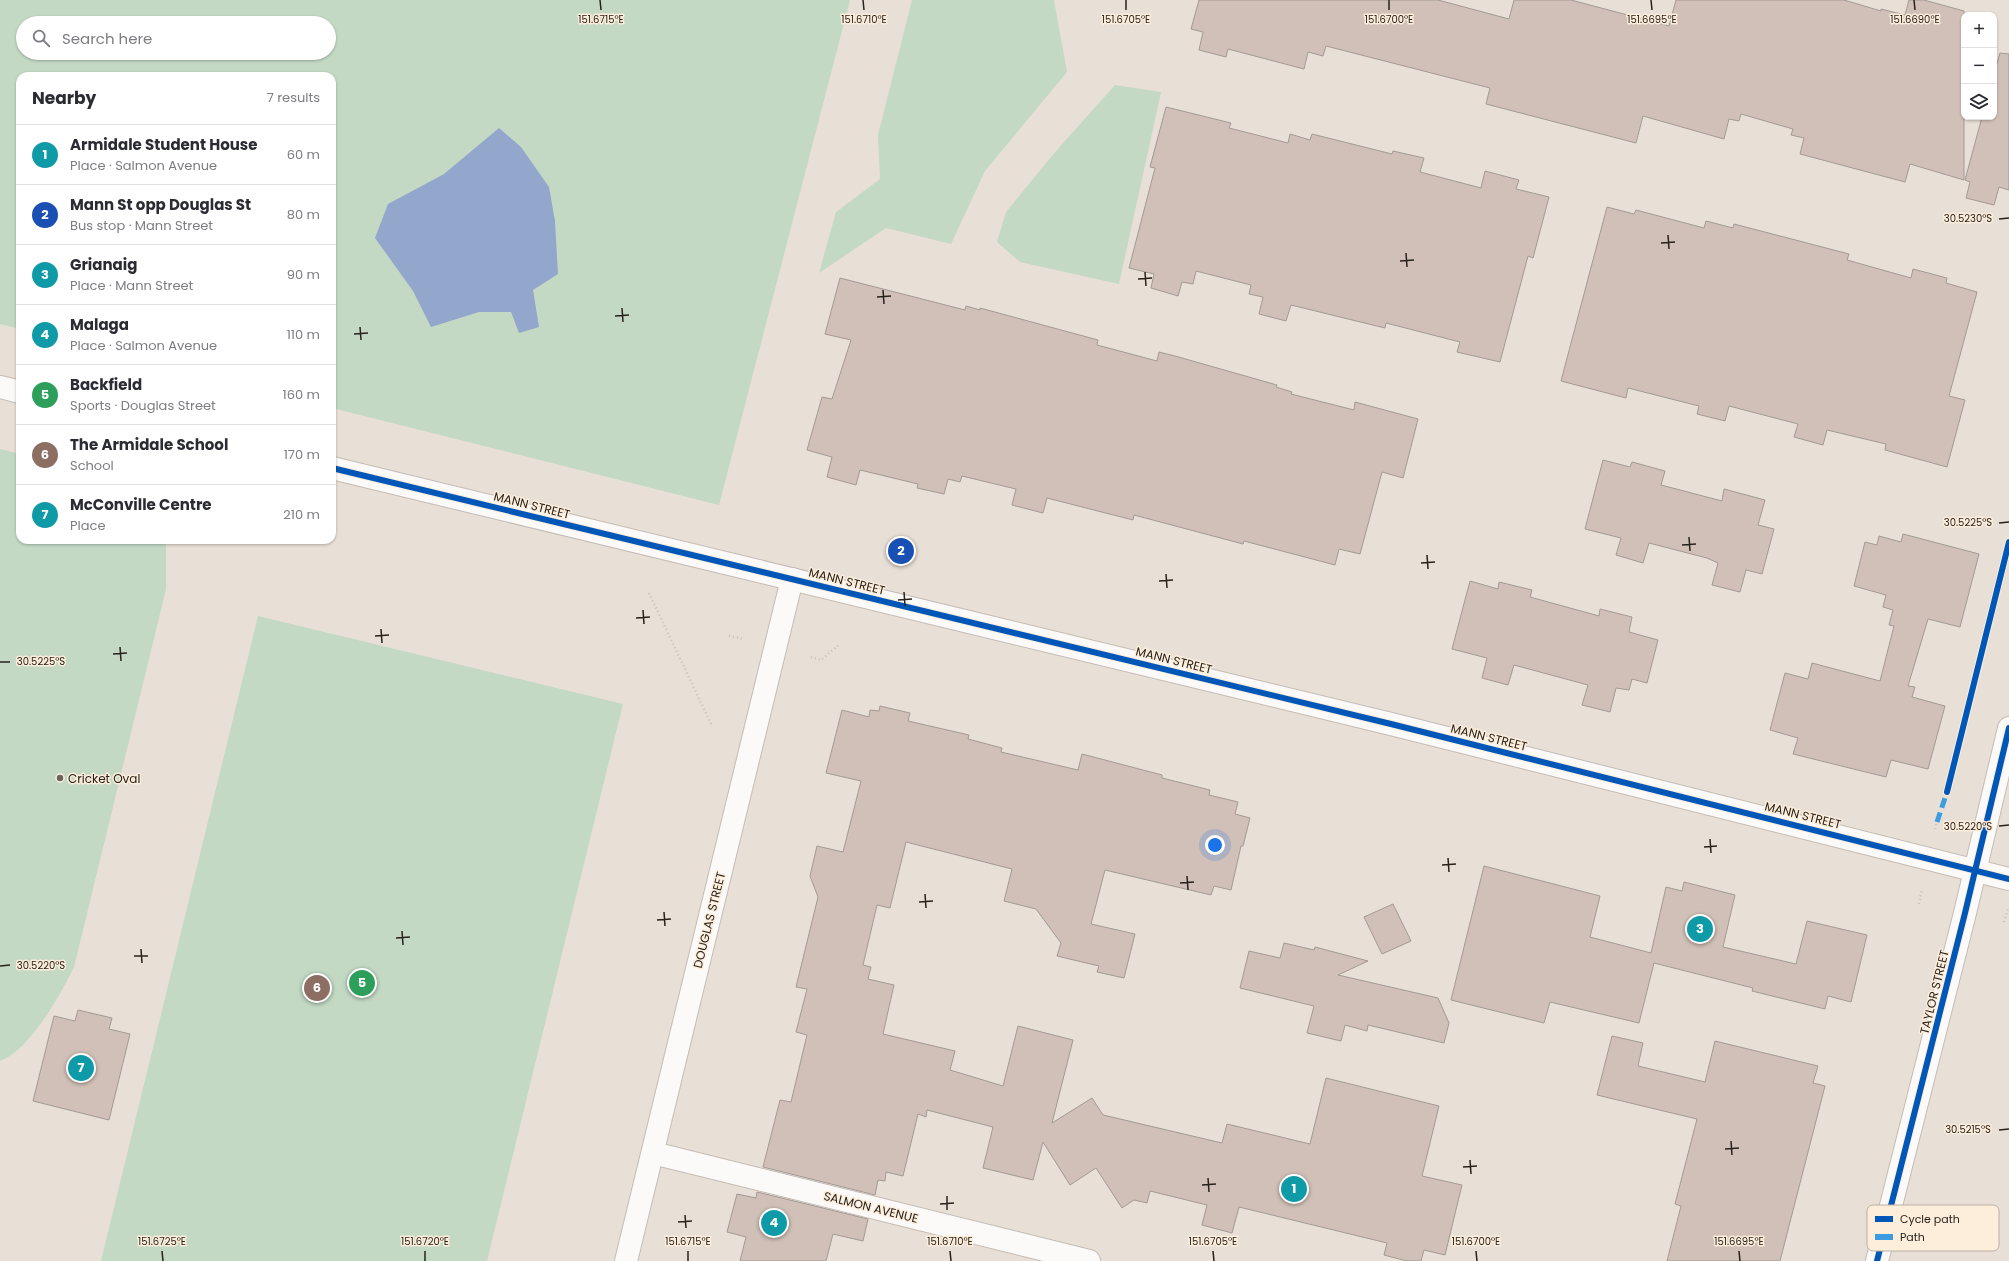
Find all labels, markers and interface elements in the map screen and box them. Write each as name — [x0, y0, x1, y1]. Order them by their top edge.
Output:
text: 151.6715°E — [578, 12, 624, 27]
text: 151.6710°E — [841, 12, 887, 27]
text: 151.6705°E — [1102, 12, 1150, 27]
text: 151.6700°E — [1365, 12, 1413, 27]
text: 151.6695°E — [1627, 12, 1677, 27]
text: 151.6690°E — [1890, 12, 1940, 27]
map controls — [1961, 12, 1997, 120]
button: + — [1961, 12, 1997, 48]
search box — [16, 16, 336, 60]
icon: search — [30, 27, 52, 49]
text: Search here — [62, 28, 152, 49]
button: − — [1961, 48, 1997, 84]
button: layers — [1961, 84, 1997, 120]
text: Nearby — [32, 86, 96, 110]
text: 7 results — [267, 88, 320, 107]
text: Armidale Student House — [70, 134, 257, 155]
text: 1 — [43, 145, 47, 164]
text: 60 m — [287, 145, 320, 164]
text: Place · Salmon Avenue — [70, 156, 217, 175]
text: Mann St opp Douglas St — [70, 194, 251, 215]
text: 2 — [41, 205, 49, 224]
text: 80 m — [287, 205, 320, 224]
text: 30.5230°S — [1944, 211, 1992, 226]
text: Bus stop · Mann Street — [70, 216, 213, 235]
text: Grianaig — [70, 254, 137, 275]
text: 3 — [41, 265, 49, 284]
text: 90 m — [287, 265, 320, 284]
text: Place · Mann Street — [70, 276, 193, 295]
text: Malaga — [70, 314, 129, 335]
text: 4 — [41, 325, 49, 344]
text: 110 m — [287, 325, 320, 344]
text: Place · Salmon Avenue — [70, 336, 217, 355]
text: Backfield — [70, 374, 142, 395]
text: 5 — [41, 385, 49, 404]
text: 160 m — [283, 385, 320, 404]
text: Sports · Douglas Street — [70, 396, 216, 415]
text: The Armidale School — [70, 434, 228, 455]
text: 6 — [41, 445, 49, 464]
text: 170 m — [284, 445, 320, 464]
text: School — [70, 456, 114, 475]
street label: MANN STREET — [492, 487, 572, 523]
text: McConville Centre — [70, 494, 212, 515]
text: 7 — [42, 505, 48, 524]
text: 210 m — [283, 505, 320, 524]
text: 30.5225°S — [1944, 515, 1992, 530]
text: Place — [70, 516, 105, 535]
pin: 2 — [888, 536, 914, 566]
street label: MANN STREET — [807, 563, 887, 599]
street label: MANN STREET — [1134, 642, 1214, 678]
text: 30.5225°S — [17, 654, 65, 669]
street label: MANN STREET — [1449, 719, 1529, 755]
place label: Cricket Oval — [68, 770, 140, 787]
marker: Cricket Oval — [55, 773, 65, 783]
street label: MANN STREET — [1763, 797, 1843, 833]
text: 30.5220°S — [1944, 819, 1992, 834]
your location — [1205, 835, 1225, 855]
street label: DOUGLAS STREET — [689, 870, 729, 970]
pin: 3 — [1687, 914, 1713, 944]
street label: TAYLOR STREET — [1915, 948, 1953, 1036]
text: 30.5220°S — [17, 958, 65, 973]
pin: 5 — [349, 968, 375, 998]
pin: 6 — [304, 973, 330, 1003]
pin: 7 — [68, 1053, 94, 1083]
text: 30.5215°S — [1945, 1122, 1991, 1137]
pin: 1 — [1281, 1174, 1307, 1204]
street label: SALMON AVENUE — [822, 1187, 920, 1227]
legend — [1867, 1205, 1999, 1251]
pin: 4 — [761, 1208, 787, 1238]
text: Cycle path — [1900, 1211, 1960, 1227]
text: Path — [1900, 1229, 1925, 1245]
text: 151.6725°E — [138, 1234, 186, 1249]
text: 151.6720°E — [401, 1234, 449, 1249]
text: 151.6715°E — [665, 1234, 711, 1249]
text: 151.6710°E — [927, 1234, 973, 1249]
text: 151.6705°E — [1189, 1234, 1237, 1249]
text: 151.6700°E — [1452, 1234, 1500, 1249]
text: 151.6695°E — [1714, 1234, 1764, 1249]

